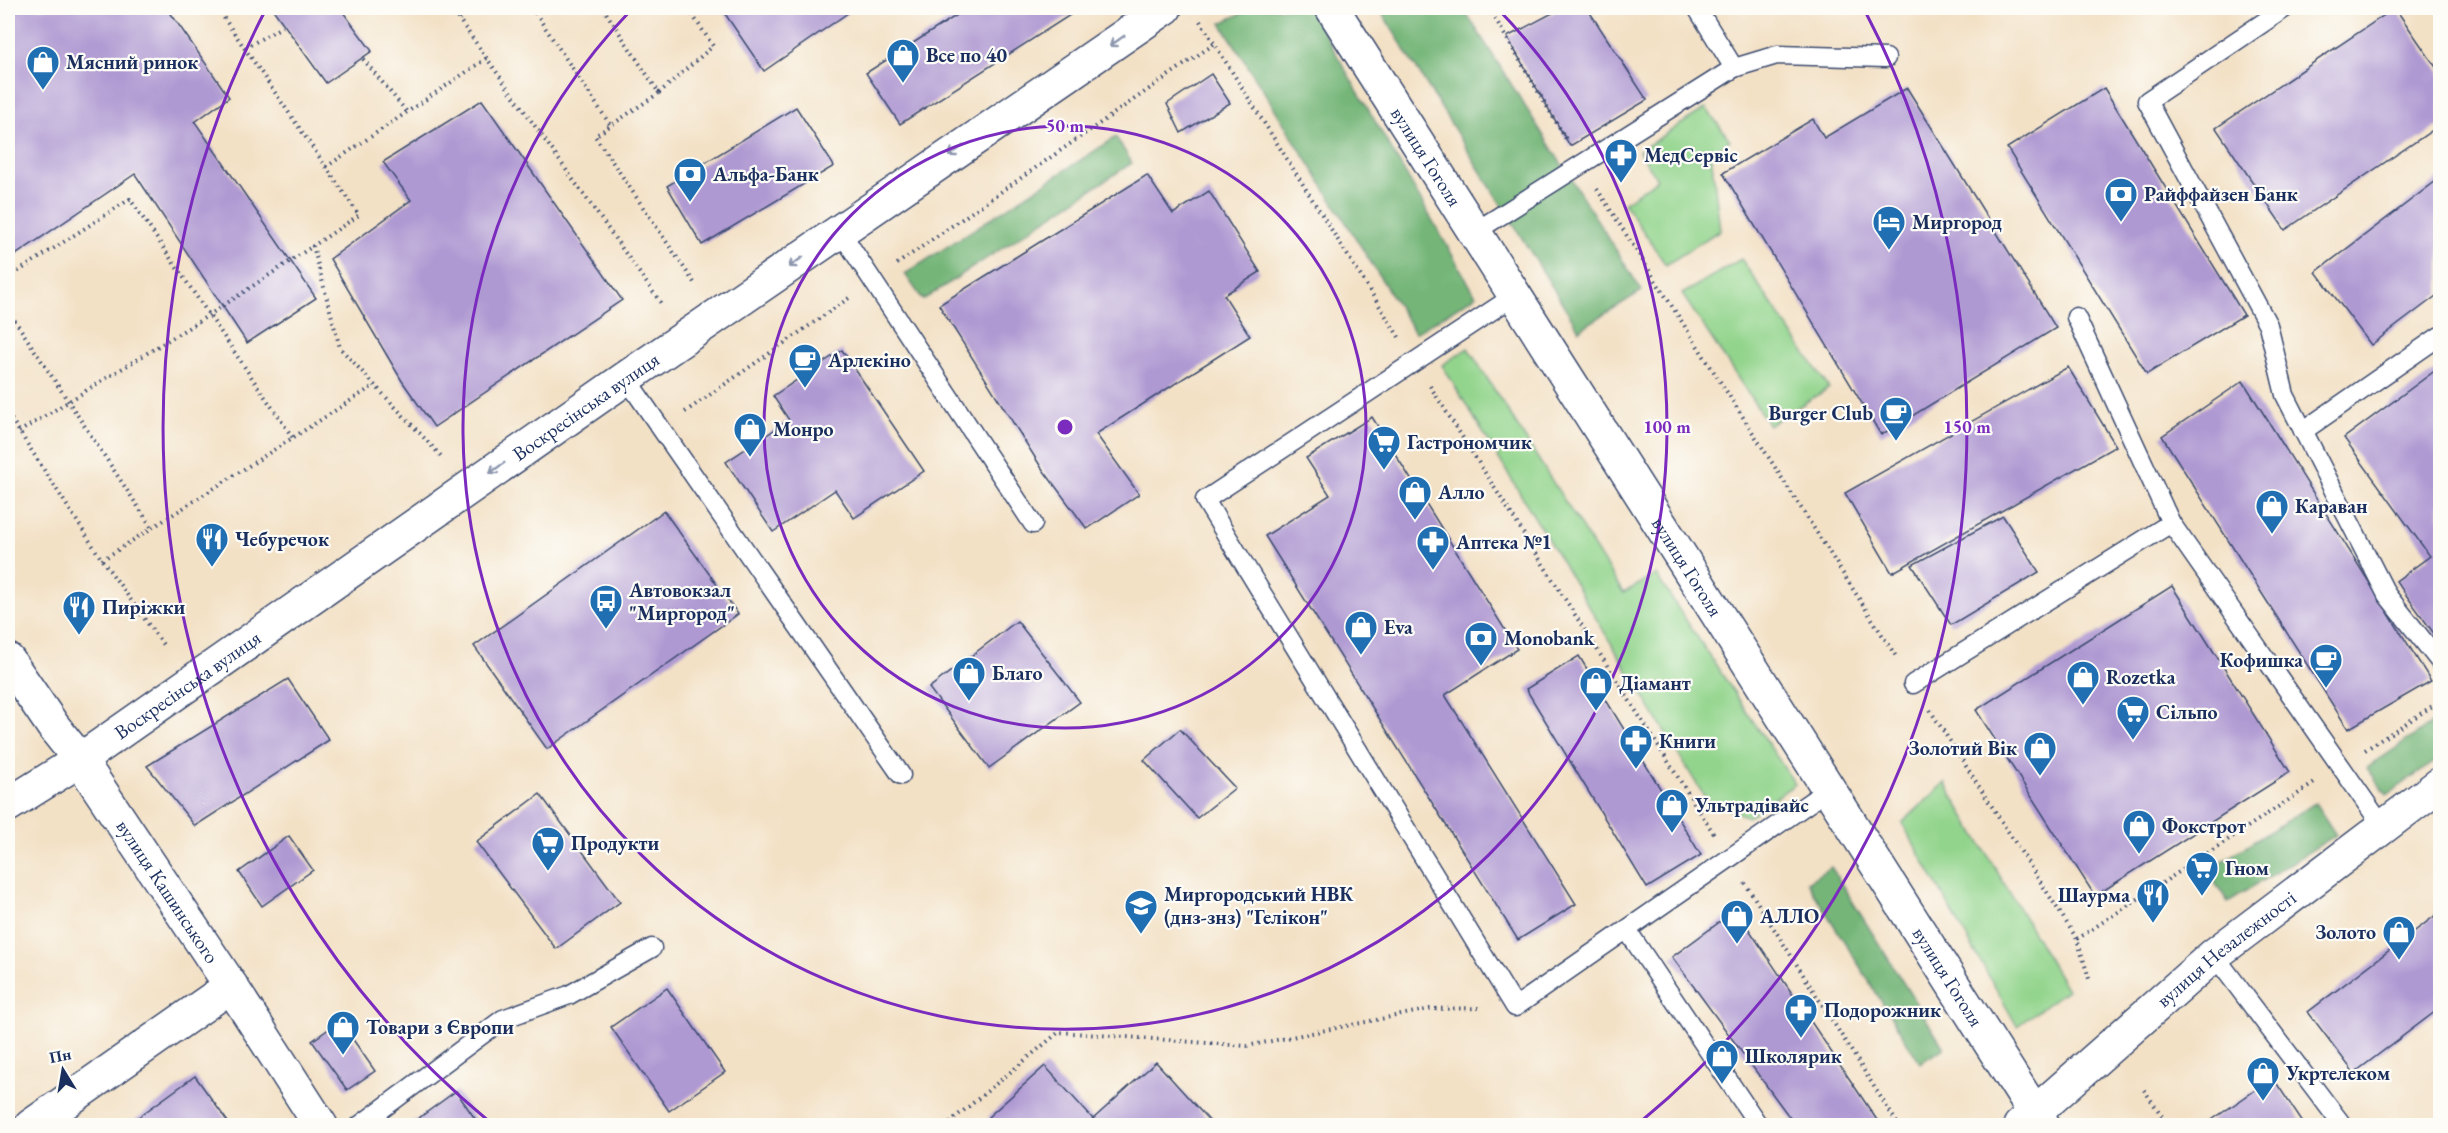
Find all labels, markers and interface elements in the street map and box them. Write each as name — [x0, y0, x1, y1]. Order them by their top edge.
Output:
one-way arrow — [1110, 35, 1126, 47]
shop icon: Все по 40 — [885, 37, 921, 84]
place label: Все по 40 — [926, 42, 1007, 68]
shop icon: Мясний ринок — [25, 44, 61, 91]
place label: Мясний ринок — [66, 49, 198, 75]
street label: вулиця Гоголя — [1385, 102, 1468, 211]
text: 50 m — [1046, 114, 1084, 137]
pharmacy icon: МедСервіс — [1603, 137, 1639, 184]
place label: МедСервіс — [1644, 142, 1738, 168]
one-way arrow — [949, 145, 965, 157]
bank icon: Альфа-Банк — [672, 156, 708, 203]
place label: Альфа-Банк — [712, 161, 819, 187]
bank icon: Райффайзен Банк — [2103, 176, 2139, 223]
place label: Райффайзен Банк — [2144, 181, 2298, 207]
hotel icon: Миргород — [1871, 204, 1907, 251]
place label: Миргород — [1912, 209, 2003, 235]
one-way arrow — [788, 256, 804, 268]
cafe icon: Арлекіно — [787, 342, 823, 389]
street label: Воскресінська вулиця — [507, 346, 664, 467]
place label: Арлекіно — [827, 347, 911, 373]
cafe icon: Burger Club — [1878, 395, 1914, 442]
place label: Burger Club — [1768, 400, 1873, 426]
shop icon: Монро — [732, 411, 768, 458]
text: 100 m — [1643, 415, 1691, 438]
text: 150 m — [1943, 415, 1991, 438]
place label: Монро — [773, 416, 834, 442]
centre of rings — [1055, 417, 1075, 437]
supermarket icon: Гастрономчик — [1366, 424, 1402, 471]
place label: Гастрономчик — [1407, 429, 1532, 455]
one-way arrow — [490, 462, 506, 474]
shop icon: Алло — [1397, 474, 1433, 521]
place label: Алло — [1437, 479, 1485, 505]
shop icon: Караван — [2254, 488, 2290, 535]
place label: Караван — [2295, 493, 2368, 519]
street label: вулиця Гоголя — [1646, 512, 1729, 621]
restaurant icon: Чебуречок — [194, 521, 230, 568]
pharmacy icon: Аптека №1 — [1415, 524, 1451, 571]
place label: Чебуречок — [235, 526, 329, 552]
place label: Аптека №1 — [1455, 529, 1552, 555]
place label: Автовокзал "Миргород" — [628, 577, 735, 626]
bus stop icon: Автовокзал "Миргород" — [588, 583, 624, 630]
restaurant icon: Пиріжки — [61, 589, 97, 636]
place label: Пиріжки — [102, 594, 186, 620]
shop icon: Eva — [1343, 609, 1379, 656]
place label: Eva — [1384, 614, 1413, 640]
bank icon: Monobank — [1463, 620, 1499, 667]
street label: Воскресінська вулиця — [109, 625, 266, 745]
place label: Monobank — [1504, 625, 1596, 651]
cafe icon: Кофишка — [2308, 642, 2344, 689]
place label: Кофишка — [2220, 647, 2303, 673]
shop icon: Благо — [951, 655, 987, 702]
shop icon: Rozetka — [2065, 659, 2101, 706]
place label: Благо — [992, 660, 1042, 686]
place label: Rozetka — [2106, 664, 2176, 690]
shop icon: Діамант — [1578, 665, 1614, 712]
place label: Діамант — [1619, 670, 1691, 696]
supermarket icon: Сільпо — [2115, 694, 2151, 741]
place label: Сільпо — [2156, 699, 2218, 725]
pharmacy icon: Книги — [1618, 723, 1654, 770]
place label: Книги — [1659, 728, 1716, 754]
shop icon: Золотий Вік — [2022, 730, 2058, 777]
place label: Золотий Вік — [1909, 735, 2017, 761]
shop icon: Ультрадівайс — [1654, 787, 1690, 834]
place label: Ультрадівайс — [1694, 792, 1809, 818]
shop icon: Фокстрот — [2121, 808, 2157, 855]
place label: Фокстрот — [2162, 813, 2246, 839]
street label: вулиця Кашинського — [110, 814, 225, 968]
supermarket icon: Продукти — [530, 825, 566, 872]
place label: Продукти — [571, 830, 660, 856]
supermarket icon: Гном — [2184, 850, 2220, 897]
place label: Гном — [2225, 855, 2269, 881]
restaurant icon: Шаурма — [2135, 877, 2171, 924]
place label: Миргородський НВК (днз-знз) "Гелікон" — [1164, 881, 1354, 930]
place label: Шаурма — [2058, 882, 2130, 908]
street label: вулиця Незалежності — [2151, 885, 2301, 1013]
school or university icon: Миргородський НВК (днз-знз) "Гелікон" — [1123, 888, 1159, 935]
shop icon: АЛЛО — [1719, 898, 1755, 945]
place label: АЛЛО — [1759, 903, 1819, 929]
shop icon: Золото — [2381, 914, 2417, 961]
place label: Золото — [2315, 919, 2376, 945]
street label: вулиця Гоголя — [1907, 922, 1989, 1032]
pharmacy icon: Подорожник — [1783, 992, 1819, 1039]
place label: Подорожник — [1824, 997, 1941, 1023]
shop icon: Товари з Європи — [325, 1009, 361, 1056]
place label: Товари з Європи — [366, 1014, 514, 1040]
shop icon: Школярик — [1704, 1038, 1740, 1085]
north arrow — [33, 1040, 93, 1100]
text: Пн — [47, 1043, 73, 1068]
place label: Школярик — [1745, 1043, 1842, 1069]
shop icon: Укртелеком — [2245, 1055, 2281, 1102]
place label: Укртелеком — [2285, 1060, 2391, 1086]

